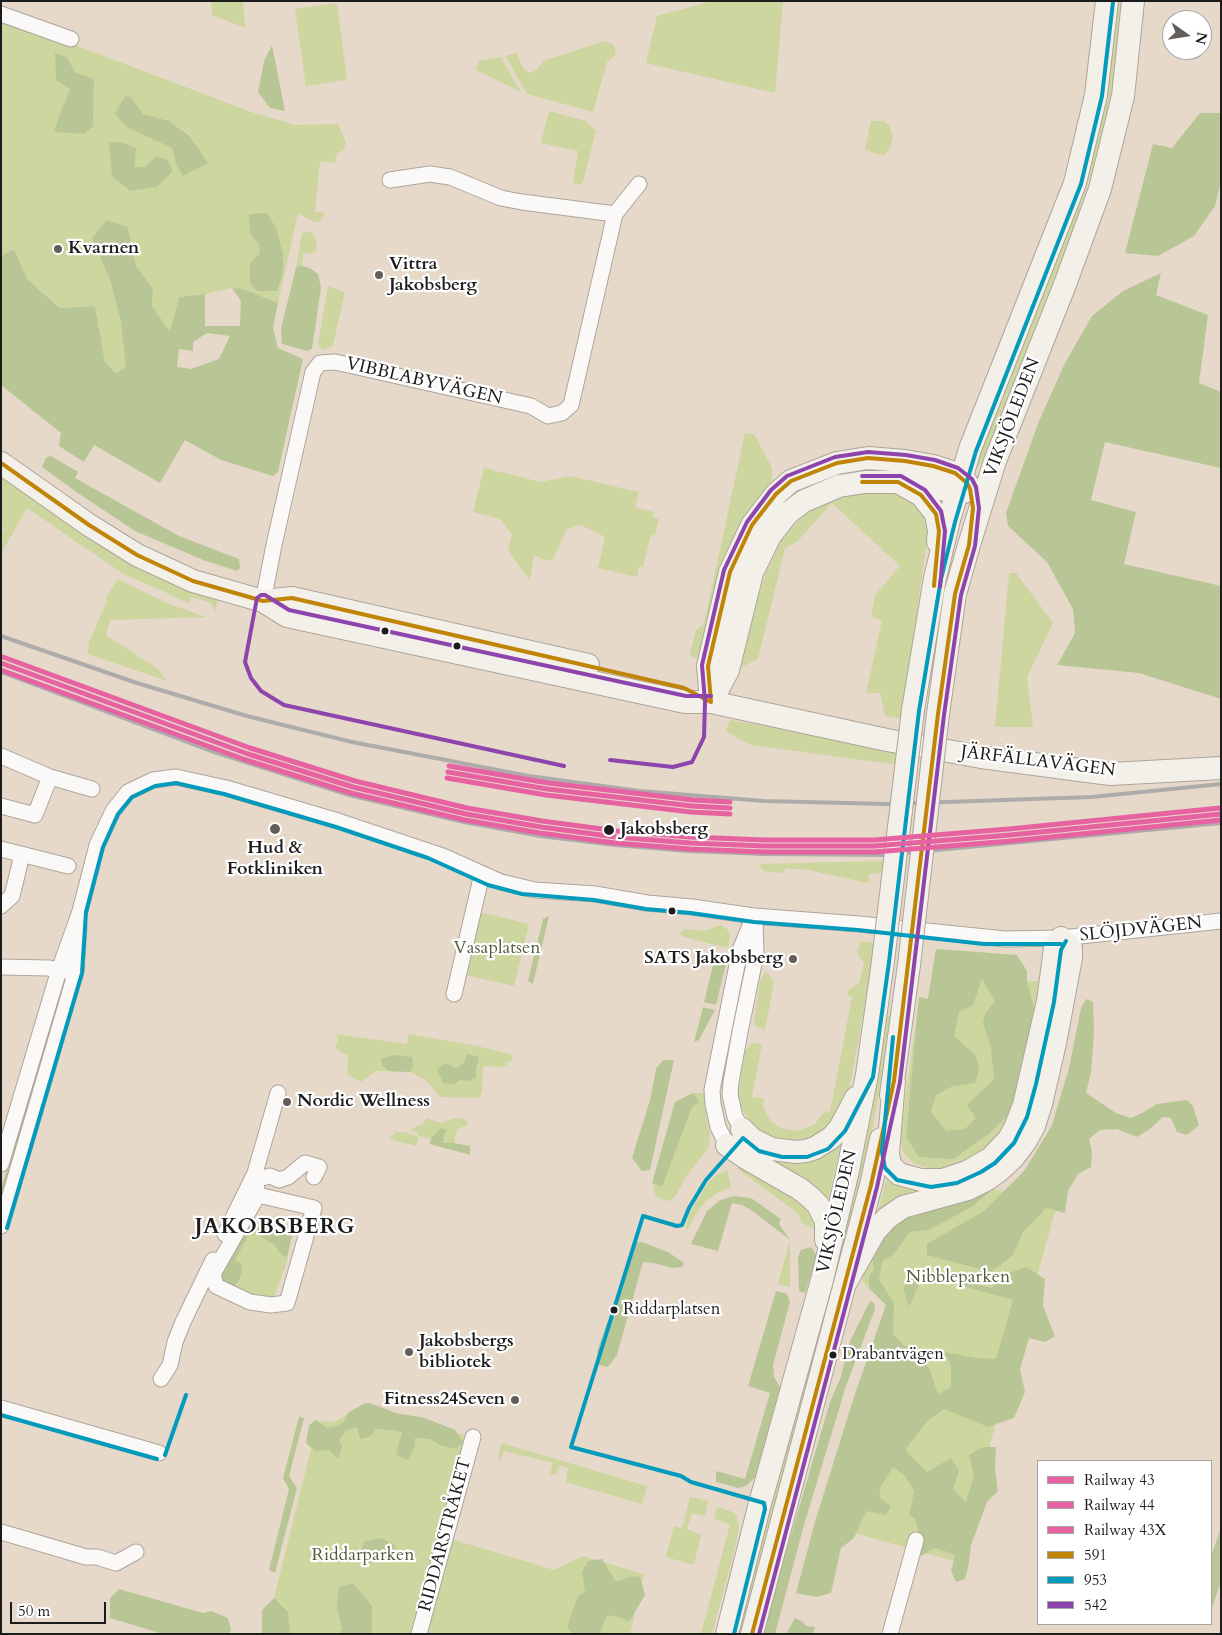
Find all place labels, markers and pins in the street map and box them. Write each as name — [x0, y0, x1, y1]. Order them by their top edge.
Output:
place label: Kvarnen — [68, 238, 139, 260]
marker: Kvarnen — [52, 243, 64, 255]
place label: Vittra Jakobsberg — [389, 254, 477, 296]
marker: Vittra Jakobsberg — [373, 269, 385, 281]
unlabelled marker — [380, 626, 390, 636]
unlabelled marker — [452, 641, 462, 651]
place label: Jakobsberg — [620, 819, 708, 841]
marker: Hud & Fotkliniken — [268, 822, 282, 836]
marker: Jakobsberg — [602, 823, 616, 837]
place label: Hud & Fotkliniken — [227, 838, 323, 881]
unlabelled marker — [667, 906, 677, 916]
place label: SATS Jakobsberg — [644, 948, 783, 970]
marker: SATS Jakobsberg — [787, 953, 799, 965]
place label: Nordic Wellness — [297, 1091, 430, 1113]
marker: Nordic Wellness — [281, 1096, 293, 1108]
place label: Riddarplatsen — [623, 1300, 720, 1320]
marker: Riddarplatsen — [609, 1305, 619, 1315]
place label: Jakobsbergs bibliotek — [419, 1331, 514, 1374]
place label: Drabantvägen — [842, 1345, 944, 1365]
marker: Jakobsbergs bibliotek — [403, 1346, 415, 1358]
marker: Drabantvägen — [828, 1350, 838, 1360]
place label: Fitness24Seven — [384, 1389, 505, 1411]
marker: Fitness24Seven — [509, 1394, 521, 1406]

